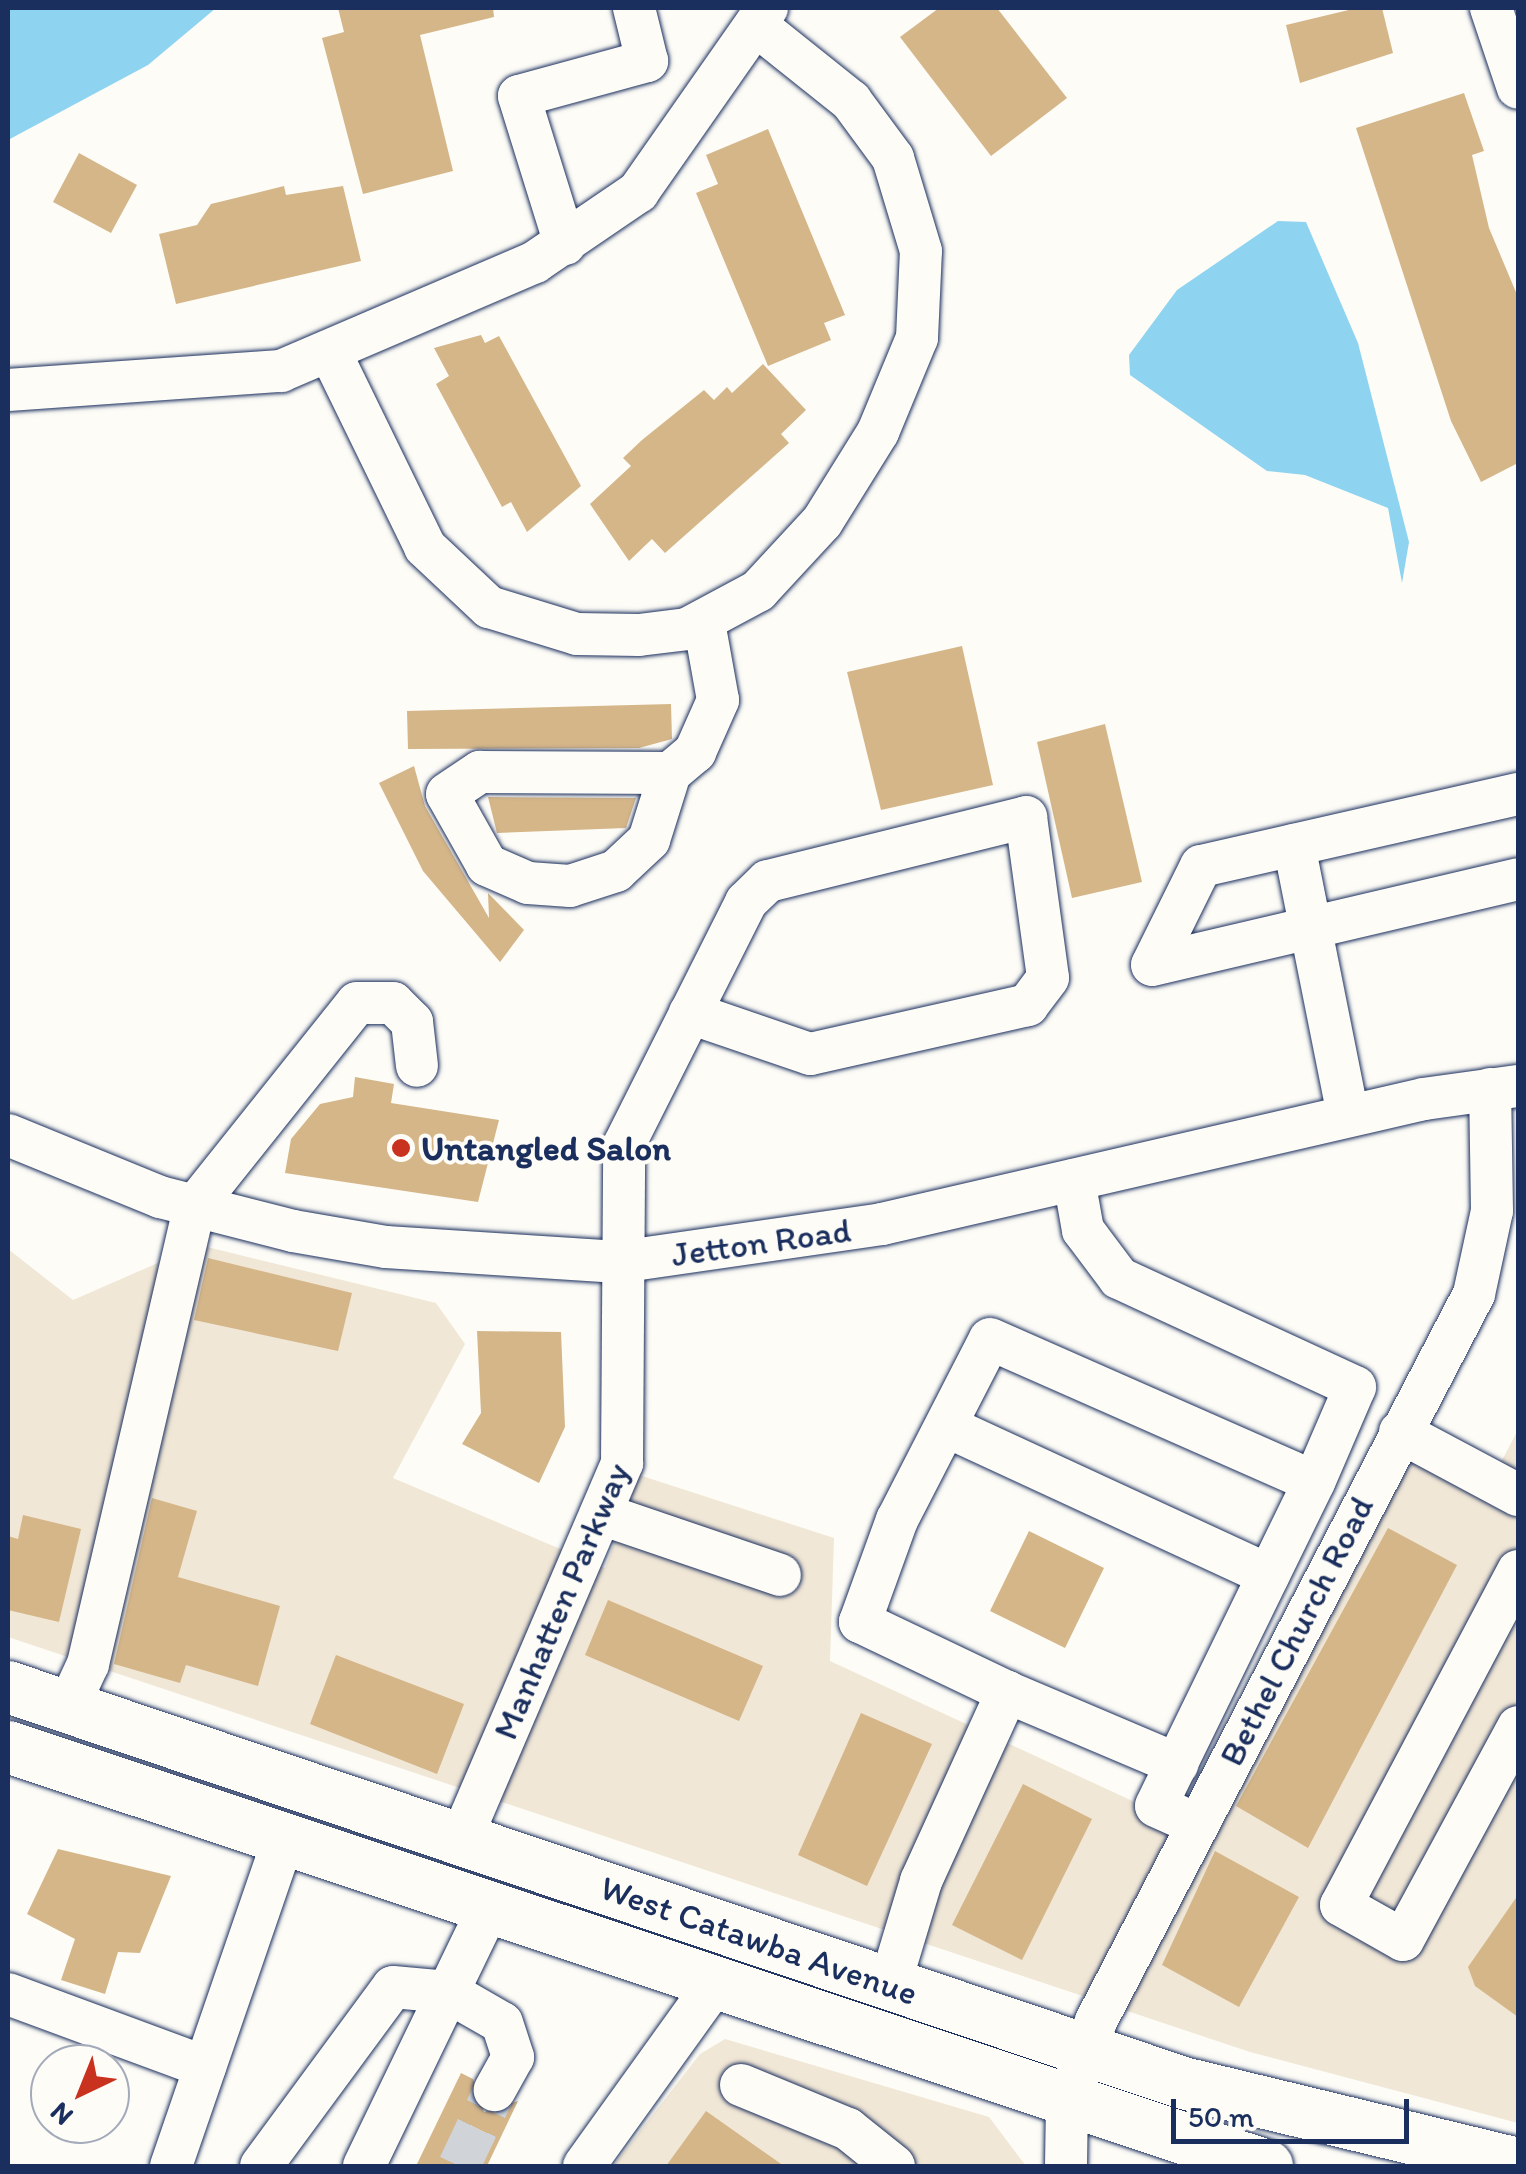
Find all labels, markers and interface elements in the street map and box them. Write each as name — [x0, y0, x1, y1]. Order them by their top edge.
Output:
place label: Untangled Salon — [421, 1127, 671, 1169]
marker: Untangled Salon — [390, 1137, 412, 1159]
street label: Jetton Road — [669, 1209, 853, 1275]
street label: Manhatten Parkway — [484, 1456, 638, 1746]
street label: Bethel Church Road — [1210, 1489, 1382, 1773]
street label: West Catawba Avenue — [596, 1866, 922, 2014]
north arrow — [30, 2044, 130, 2144]
scale bar — [1176, 2079, 1414, 2141]
text: N — [42, 2096, 79, 2133]
text: 50 m — [1188, 2098, 1254, 2135]

